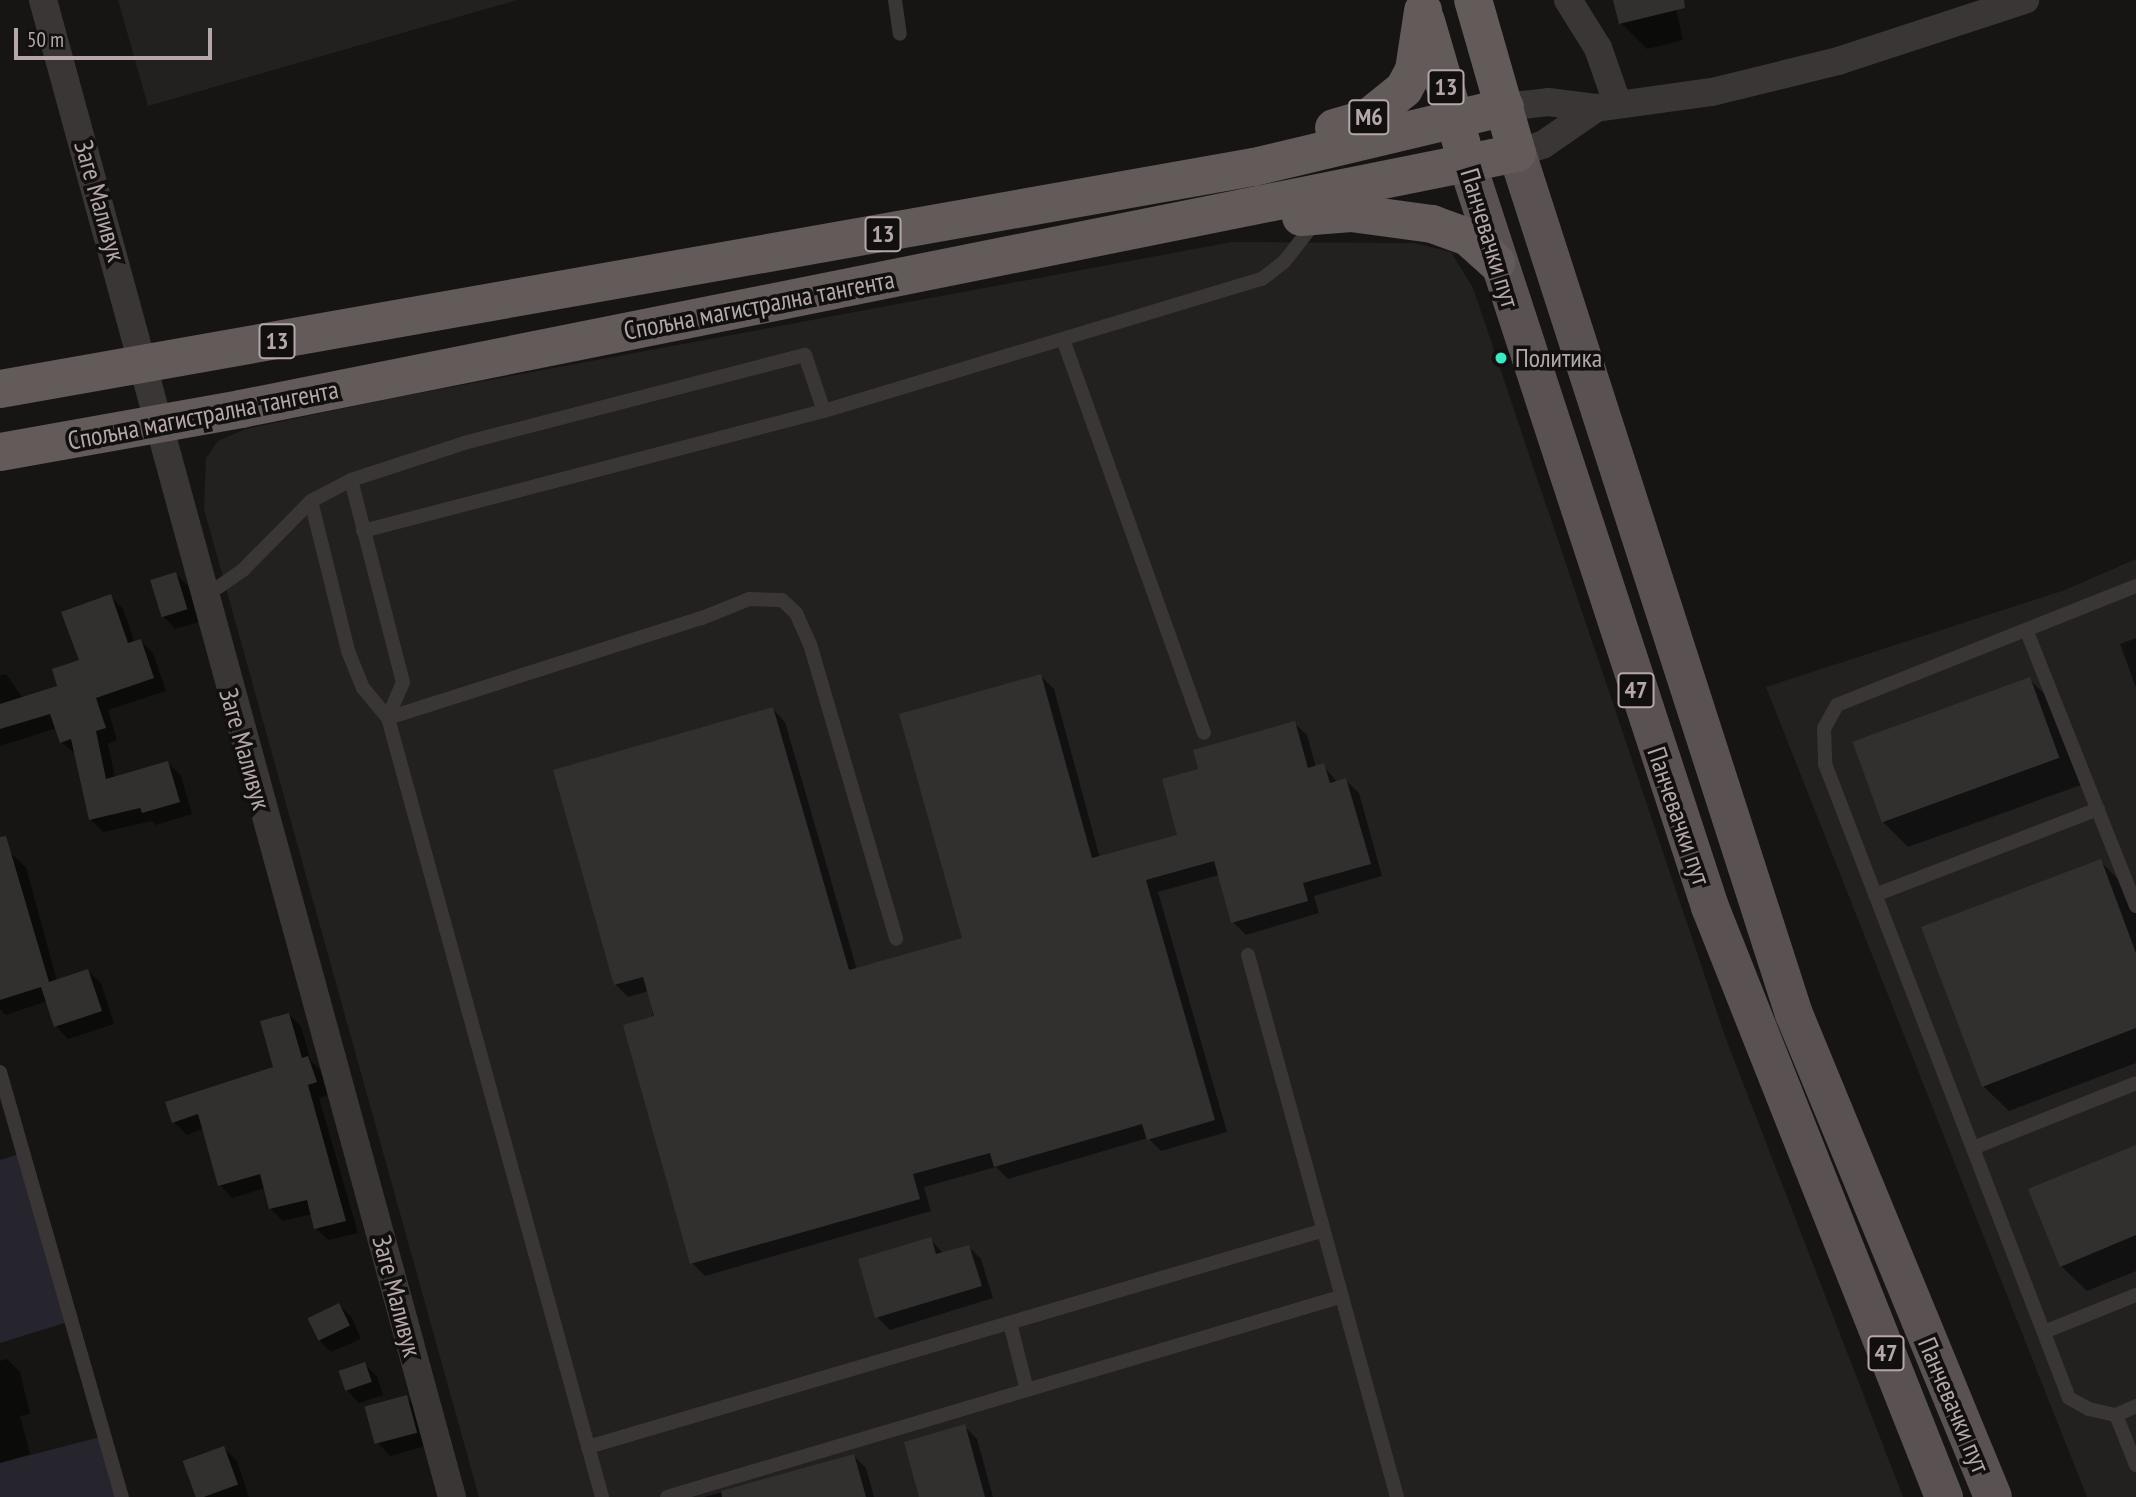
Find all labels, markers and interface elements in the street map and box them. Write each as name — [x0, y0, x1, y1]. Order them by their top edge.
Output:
scale bar — [18, 14, 215, 58]
text: 50 m — [27, 26, 64, 53]
road number: 13 — [1427, 66, 1465, 108]
road number: M6 — [1348, 96, 1390, 138]
street label: Заге Маливук — [68, 137, 132, 265]
street label: Панчевачки пут — [1454, 165, 1526, 311]
road number: 13 — [864, 214, 902, 255]
street label: Спољна магистрална тангента — [621, 263, 897, 347]
road number: 13 — [258, 320, 296, 362]
place label: Политика — [1515, 342, 1602, 374]
marker: Политика — [1493, 350, 1509, 366]
street label: Спољна магистрална тангента — [65, 373, 341, 457]
road number: 47 — [1617, 670, 1655, 710]
street label: Заге Маливук — [213, 685, 277, 813]
street label: Панчевачки пут — [1641, 743, 1717, 889]
street label: Заге Маливук — [366, 1232, 428, 1360]
road number: 47 — [1867, 1332, 1905, 1373]
street label: Панчевачки пут — [1912, 1333, 1996, 1477]

